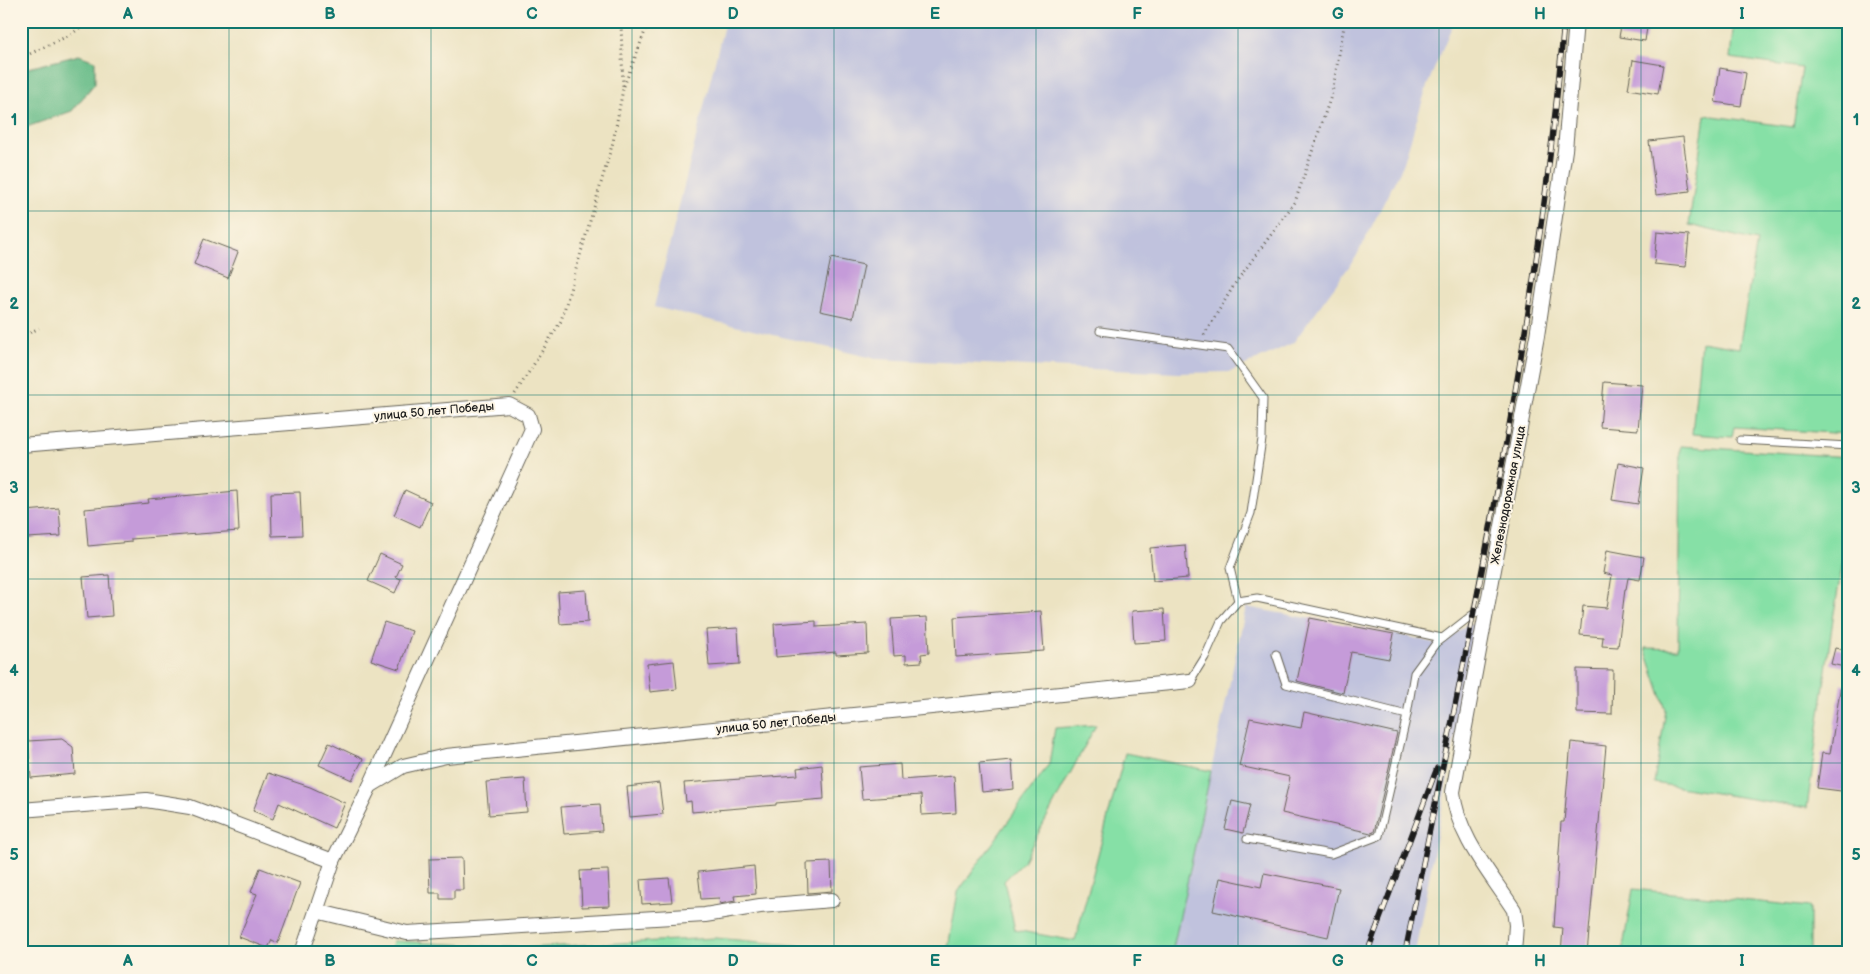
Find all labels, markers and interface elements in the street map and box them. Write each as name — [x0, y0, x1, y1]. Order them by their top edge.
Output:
text: A — [122, 5, 133, 24]
text: B — [324, 5, 336, 24]
text: C — [526, 5, 538, 24]
text: D — [727, 5, 739, 24]
text: E — [930, 5, 940, 24]
text: F — [1132, 5, 1142, 24]
text: G — [1332, 5, 1344, 24]
text: H — [1534, 5, 1546, 24]
text: I — [1739, 5, 1745, 24]
text: 1 — [11, 111, 17, 130]
text: 1 — [1853, 111, 1859, 130]
text: 2 — [9, 295, 19, 314]
text: 2 — [1851, 295, 1861, 314]
street label: улица 50 лет Победы — [373, 399, 495, 424]
street label: Железнодорожная улица — [1488, 424, 1529, 566]
text: 3 — [9, 479, 19, 498]
text: 3 — [1851, 479, 1861, 498]
text: 4 — [9, 662, 19, 681]
text: 4 — [1851, 662, 1861, 681]
street label: улица 50 лет Победы — [715, 710, 837, 737]
text: 5 — [9, 846, 19, 865]
text: 5 — [1851, 846, 1861, 865]
text: A — [122, 952, 133, 971]
text: B — [324, 952, 336, 971]
text: C — [526, 952, 538, 971]
text: D — [727, 952, 739, 971]
text: E — [930, 952, 940, 971]
text: F — [1132, 952, 1142, 971]
text: G — [1332, 952, 1344, 971]
text: H — [1534, 952, 1546, 971]
text: I — [1739, 952, 1745, 971]

